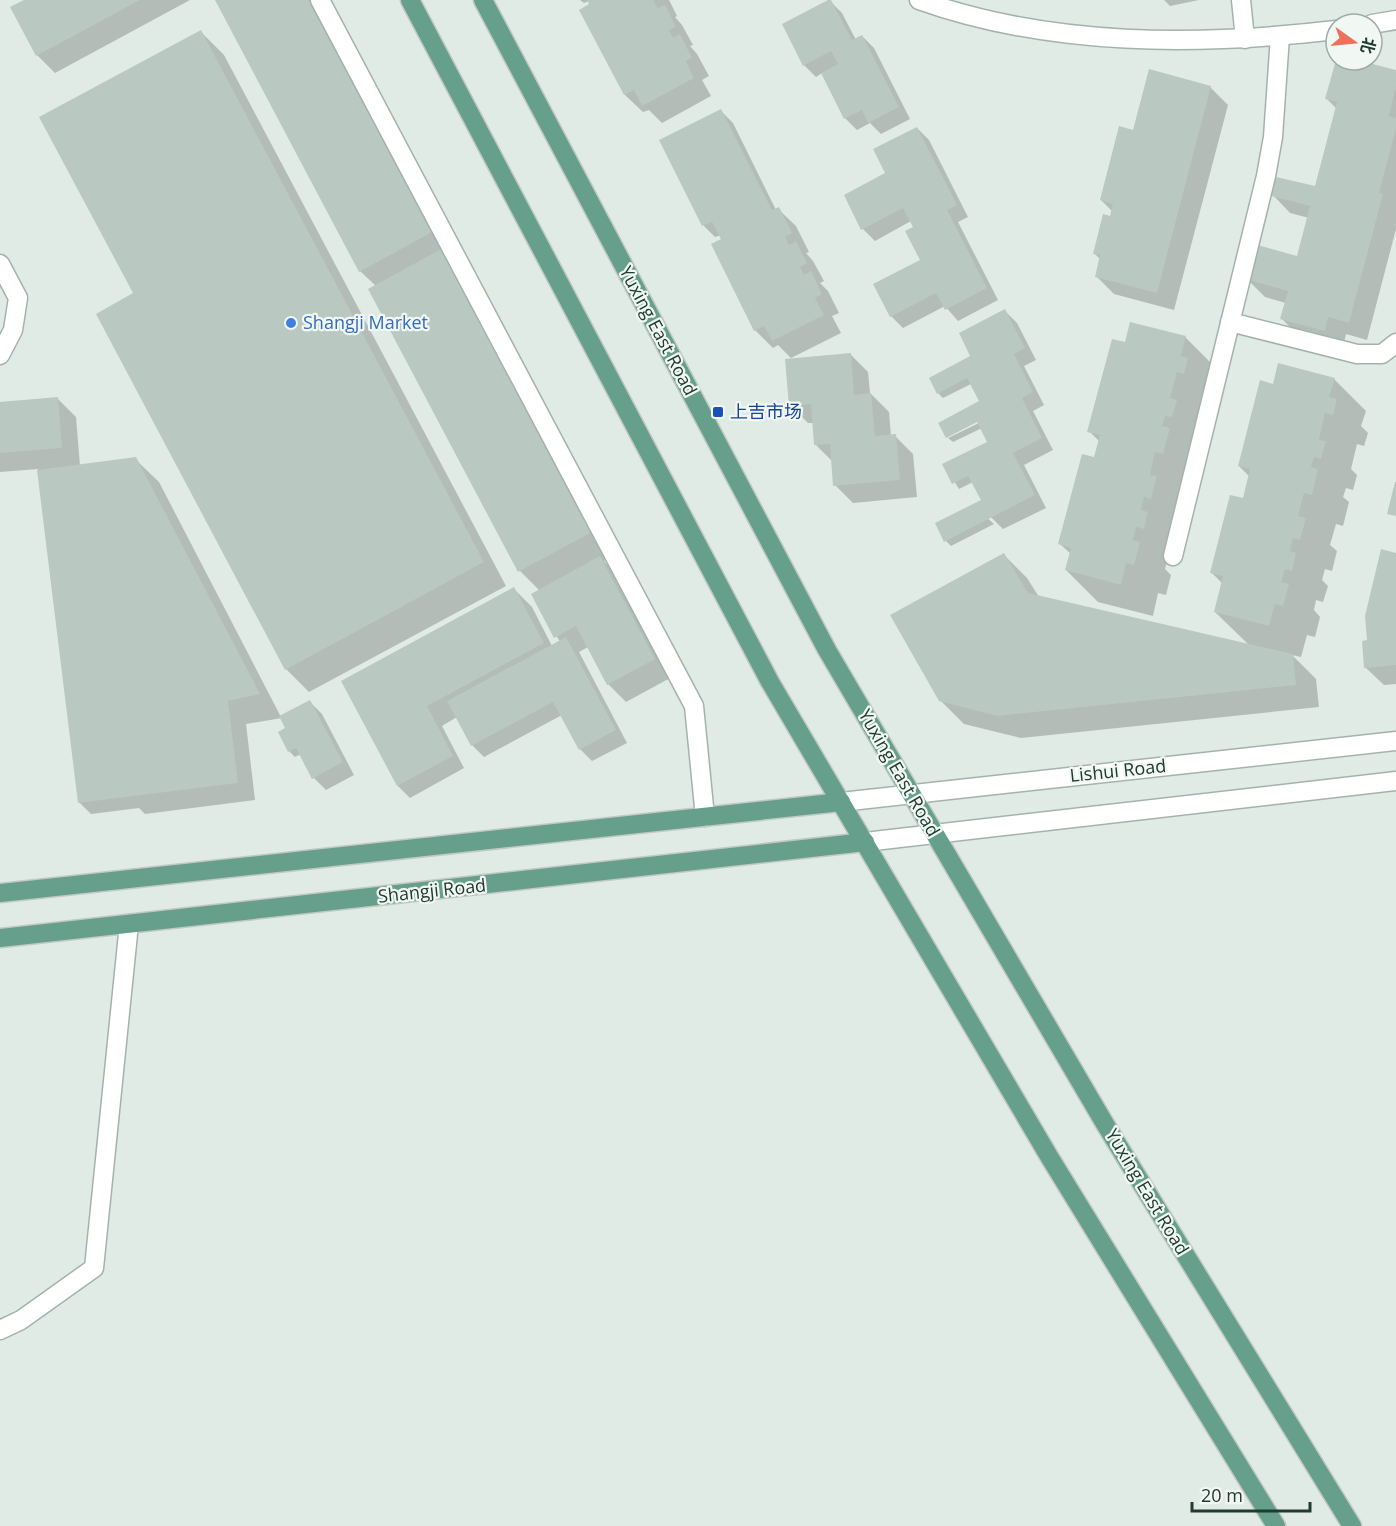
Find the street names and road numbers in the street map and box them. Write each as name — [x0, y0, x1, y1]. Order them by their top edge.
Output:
street label: Yuxing East Road — [615, 262, 703, 399]
street label: Yuxing East Road — [854, 704, 946, 841]
street label: Lishui Road — [1069, 753, 1167, 787]
street label: Shangji Road — [377, 872, 487, 908]
street label: Yuxing East Road — [1101, 1124, 1195, 1259]

